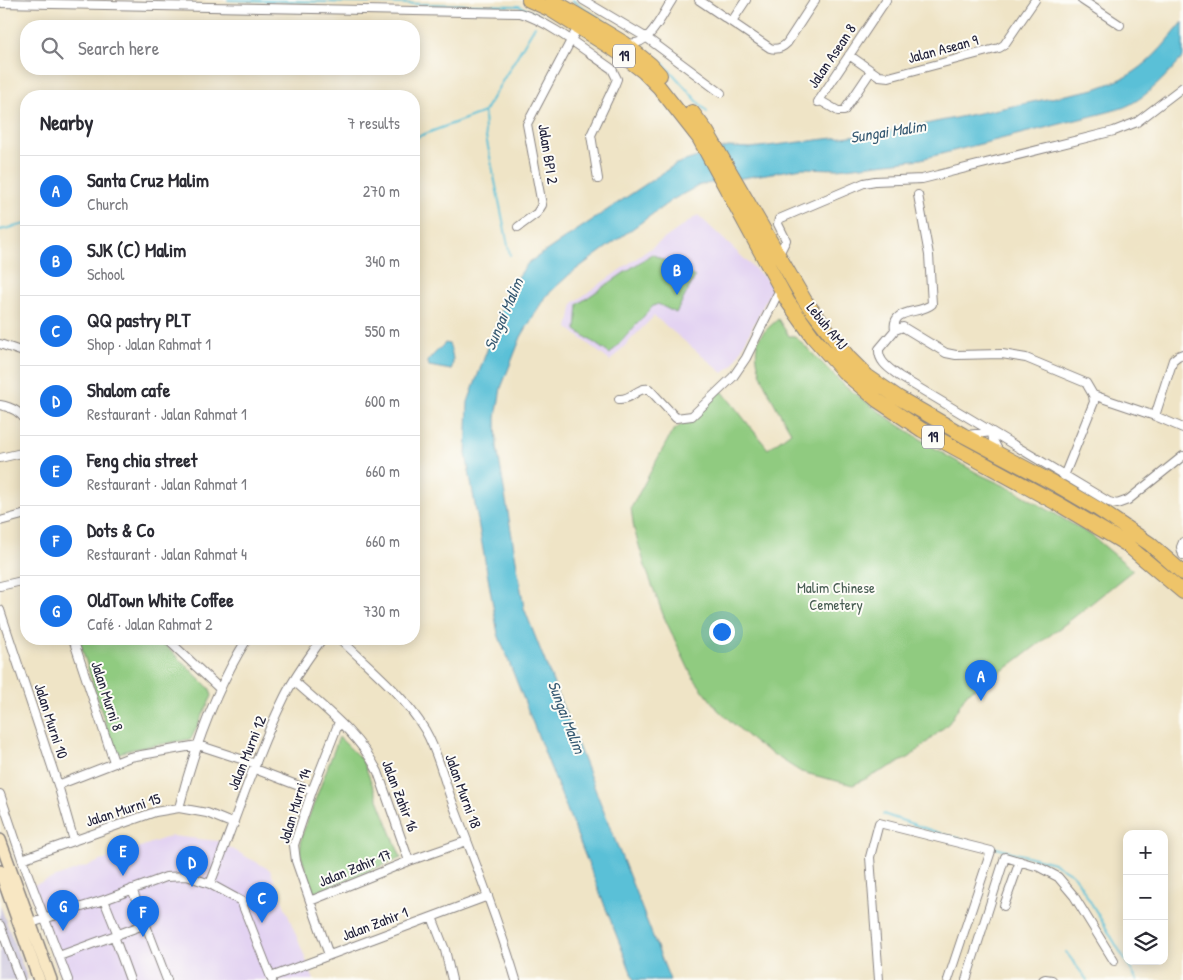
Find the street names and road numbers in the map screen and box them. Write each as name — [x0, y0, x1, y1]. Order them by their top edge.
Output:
street label: Jalan Asean 8 — [802, 20, 861, 92]
street label: Jalan Asean 9 — [905, 29, 981, 68]
road number: 19 — [613, 44, 635, 68]
street label: Jalan BPI 2 — [533, 122, 564, 185]
street label: Lebuh AMJ — [802, 298, 853, 354]
road number: 19 — [922, 426, 944, 448]
street label: Jalan Murni 8 — [86, 658, 129, 733]
street label: Jalan Murni 10 — [29, 681, 74, 761]
street label: Jalan Murni 12 — [222, 713, 271, 793]
street label: Jalan Murni 18 — [440, 751, 487, 831]
street label: Jalan Zahir 16 — [377, 757, 424, 835]
street label: Jalan Murni 14 — [273, 766, 316, 846]
street label: Jalan Murni 15 — [83, 787, 164, 832]
street label: Jalan Zahir 17 — [315, 843, 394, 892]
street label: Jalan Zahir 1 — [339, 901, 411, 946]

